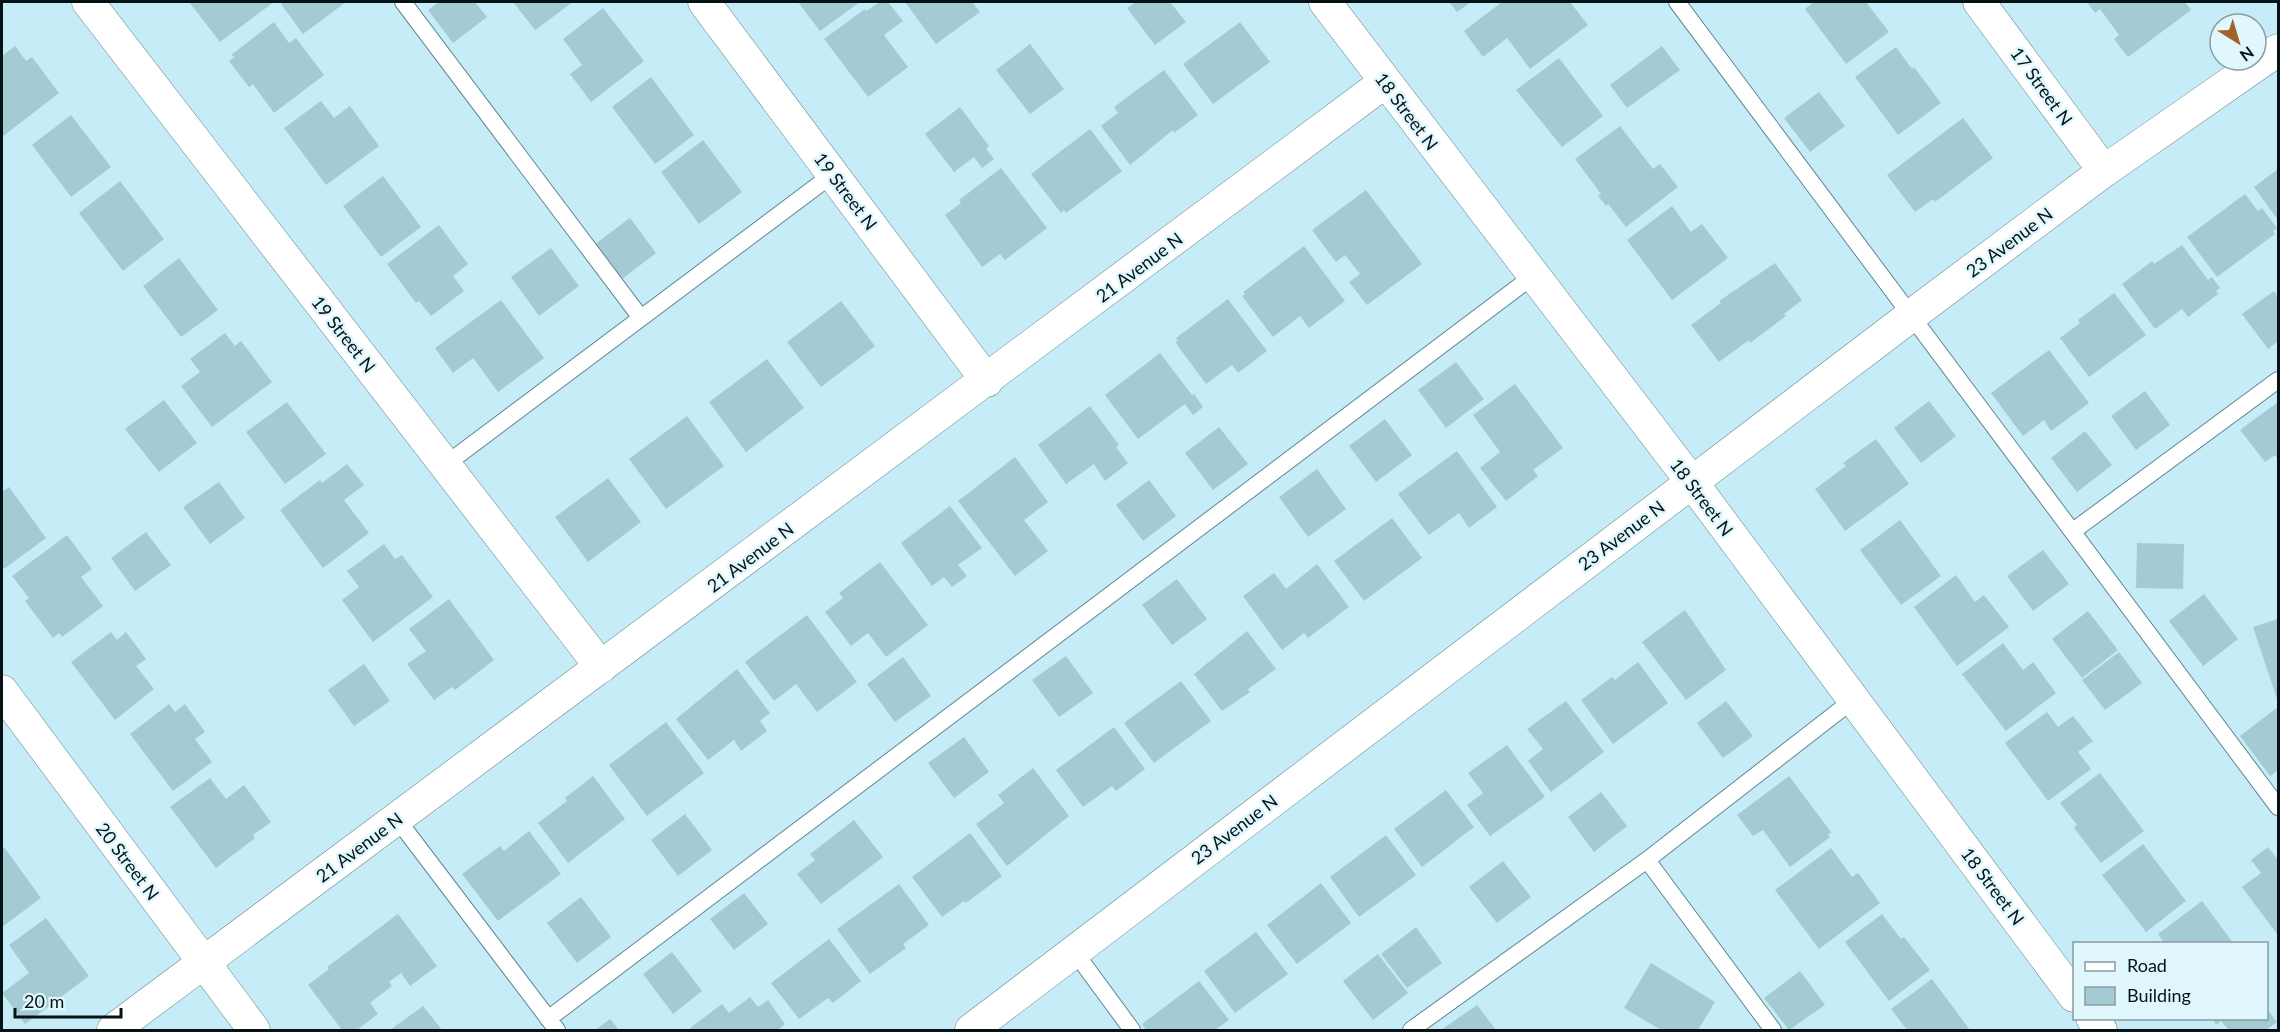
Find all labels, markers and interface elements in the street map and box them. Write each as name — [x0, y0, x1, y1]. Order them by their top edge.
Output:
north arrow — [2208, 12, 2268, 72]
street label: 17 Street N — [2006, 43, 2078, 129]
text: N — [2237, 43, 2258, 66]
street label: 18 Street N — [1371, 68, 1443, 154]
street label: 19 Street N — [810, 148, 882, 234]
street label: 23 Avenue N — [1961, 202, 2057, 282]
street label: 21 Avenue N — [1091, 227, 1187, 307]
street label: 19 Street N — [307, 291, 381, 377]
street label: 18 Street N — [1666, 454, 1738, 540]
street label: 23 Avenue N — [1573, 495, 1669, 575]
street label: 21 Avenue N — [702, 517, 798, 597]
street label: 23 Avenue N — [1186, 789, 1282, 869]
street label: 21 Avenue N — [311, 807, 407, 887]
street label: 20 Street N — [92, 818, 164, 904]
street label: 18 Street N — [1957, 843, 2029, 929]
legend — [2073, 942, 2268, 1020]
text: Road — [2127, 954, 2167, 976]
scale bar — [15, 981, 122, 1019]
text: Building — [2127, 984, 2191, 1006]
text: 20 m — [24, 990, 64, 1012]

